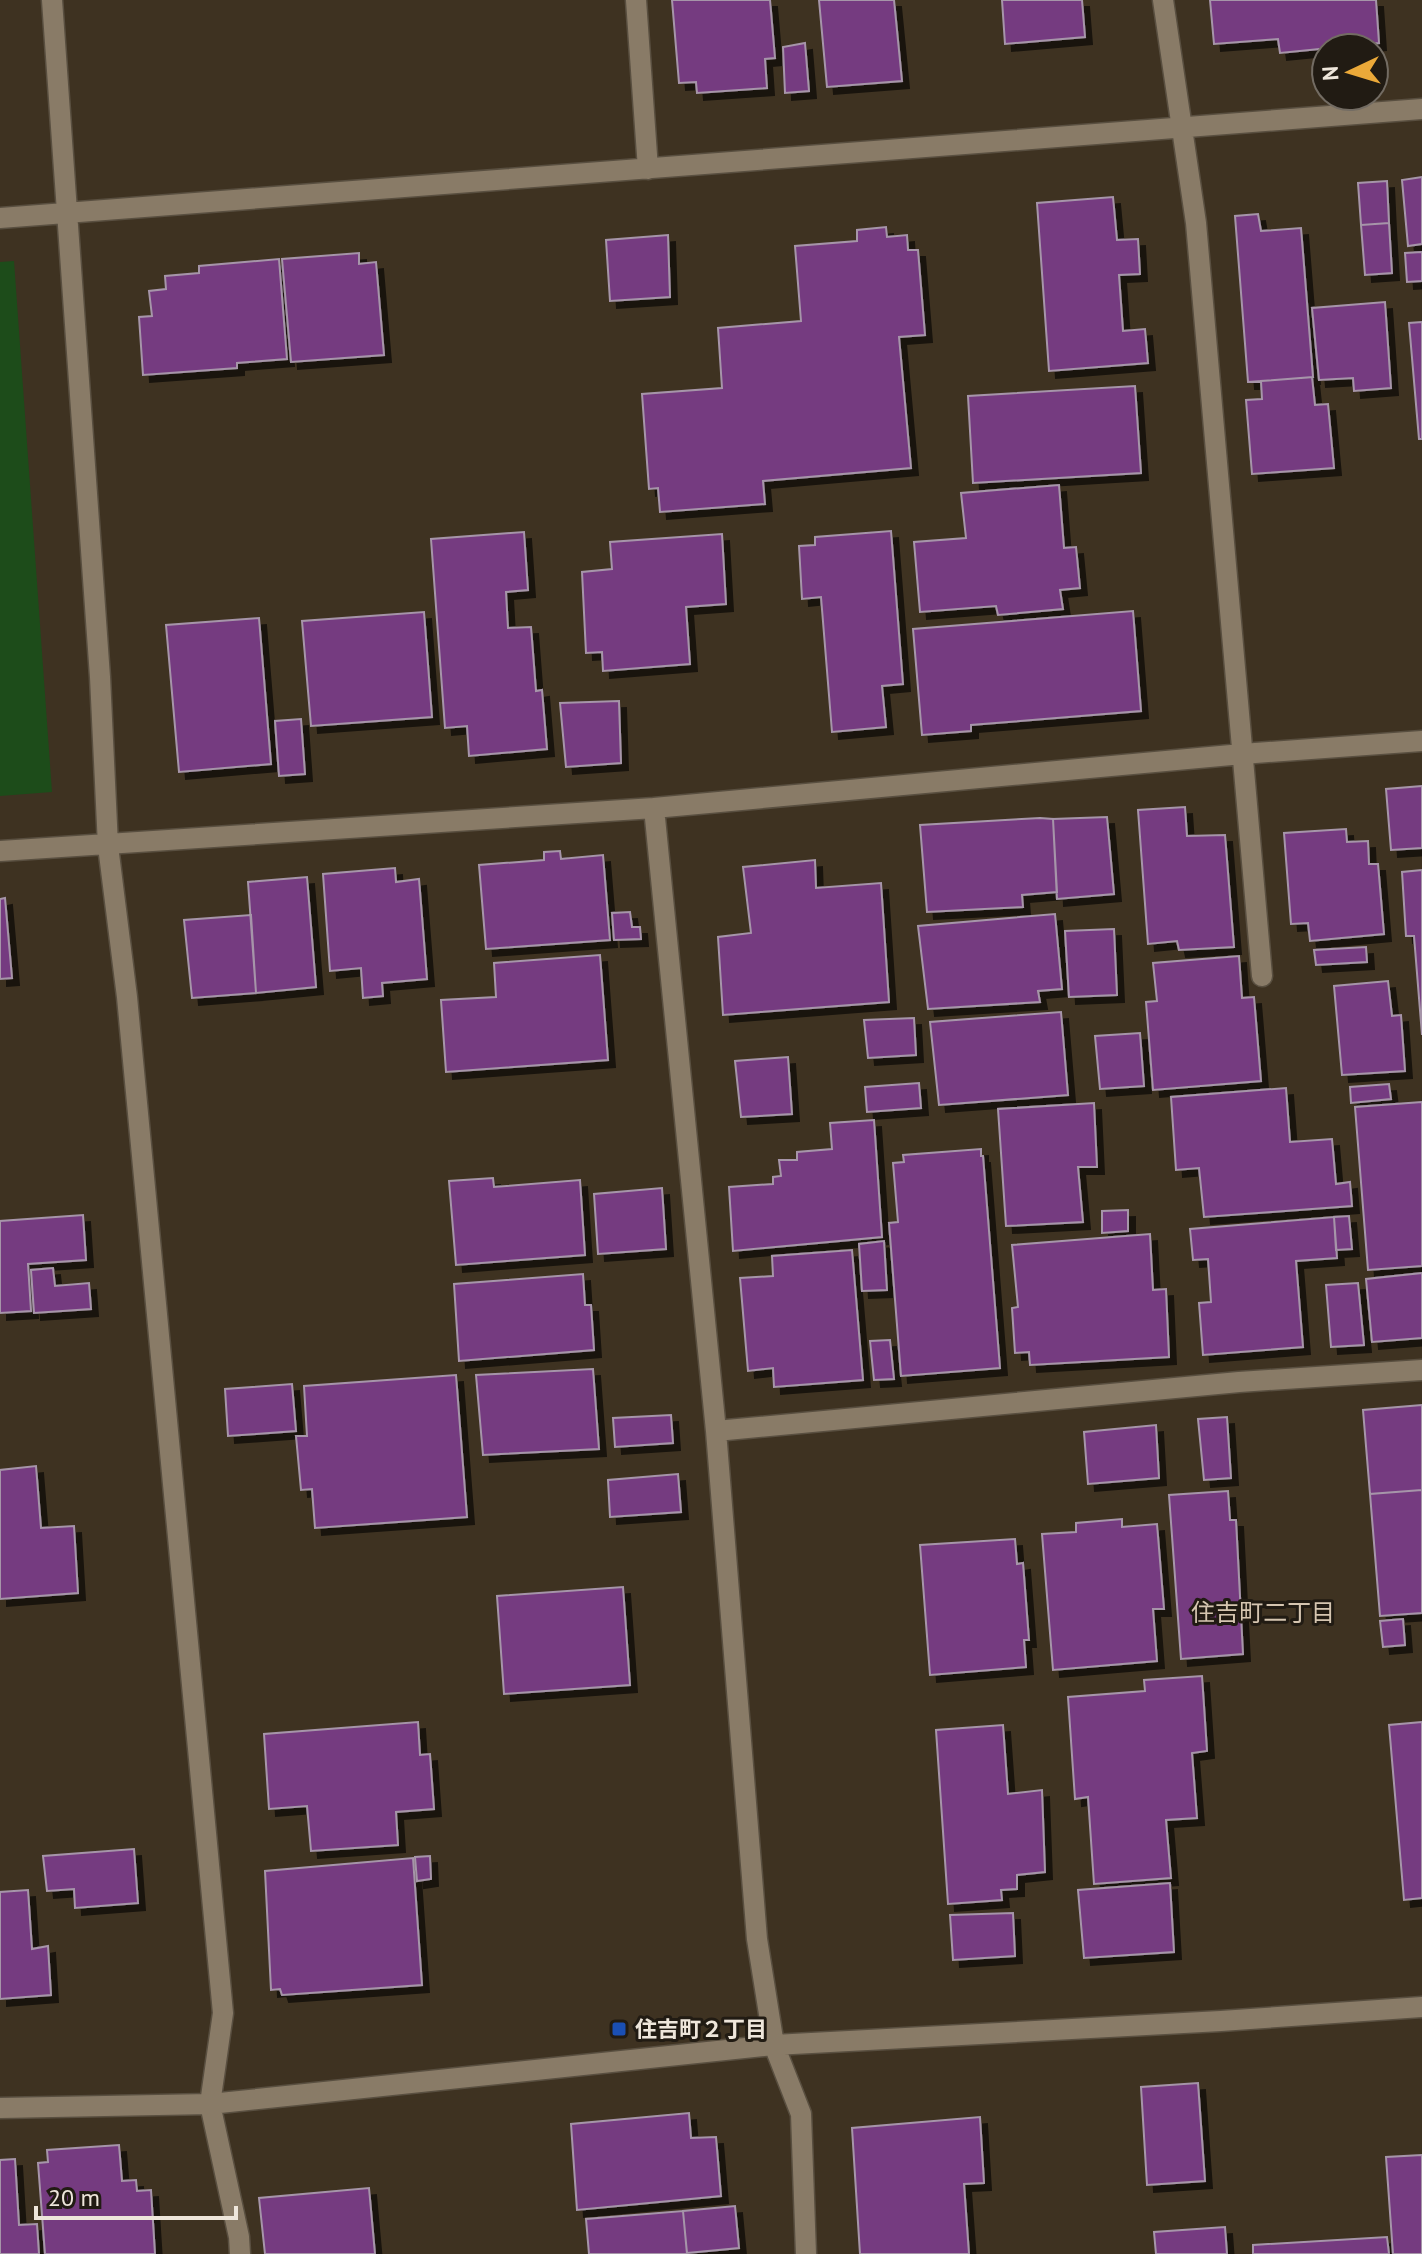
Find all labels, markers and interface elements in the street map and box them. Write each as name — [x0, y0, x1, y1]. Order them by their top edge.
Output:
north arrow — [1310, 32, 1390, 112]
text: N — [1316, 65, 1345, 82]
district label: 住吉町二丁目 — [1191, 1597, 1335, 1628]
place label: 住吉町２丁目 — [635, 2015, 767, 2043]
marker: 住吉町２丁目 — [610, 2020, 628, 2038]
scale bar — [36, 2170, 236, 2220]
text: 20 m — [48, 2182, 100, 2213]

